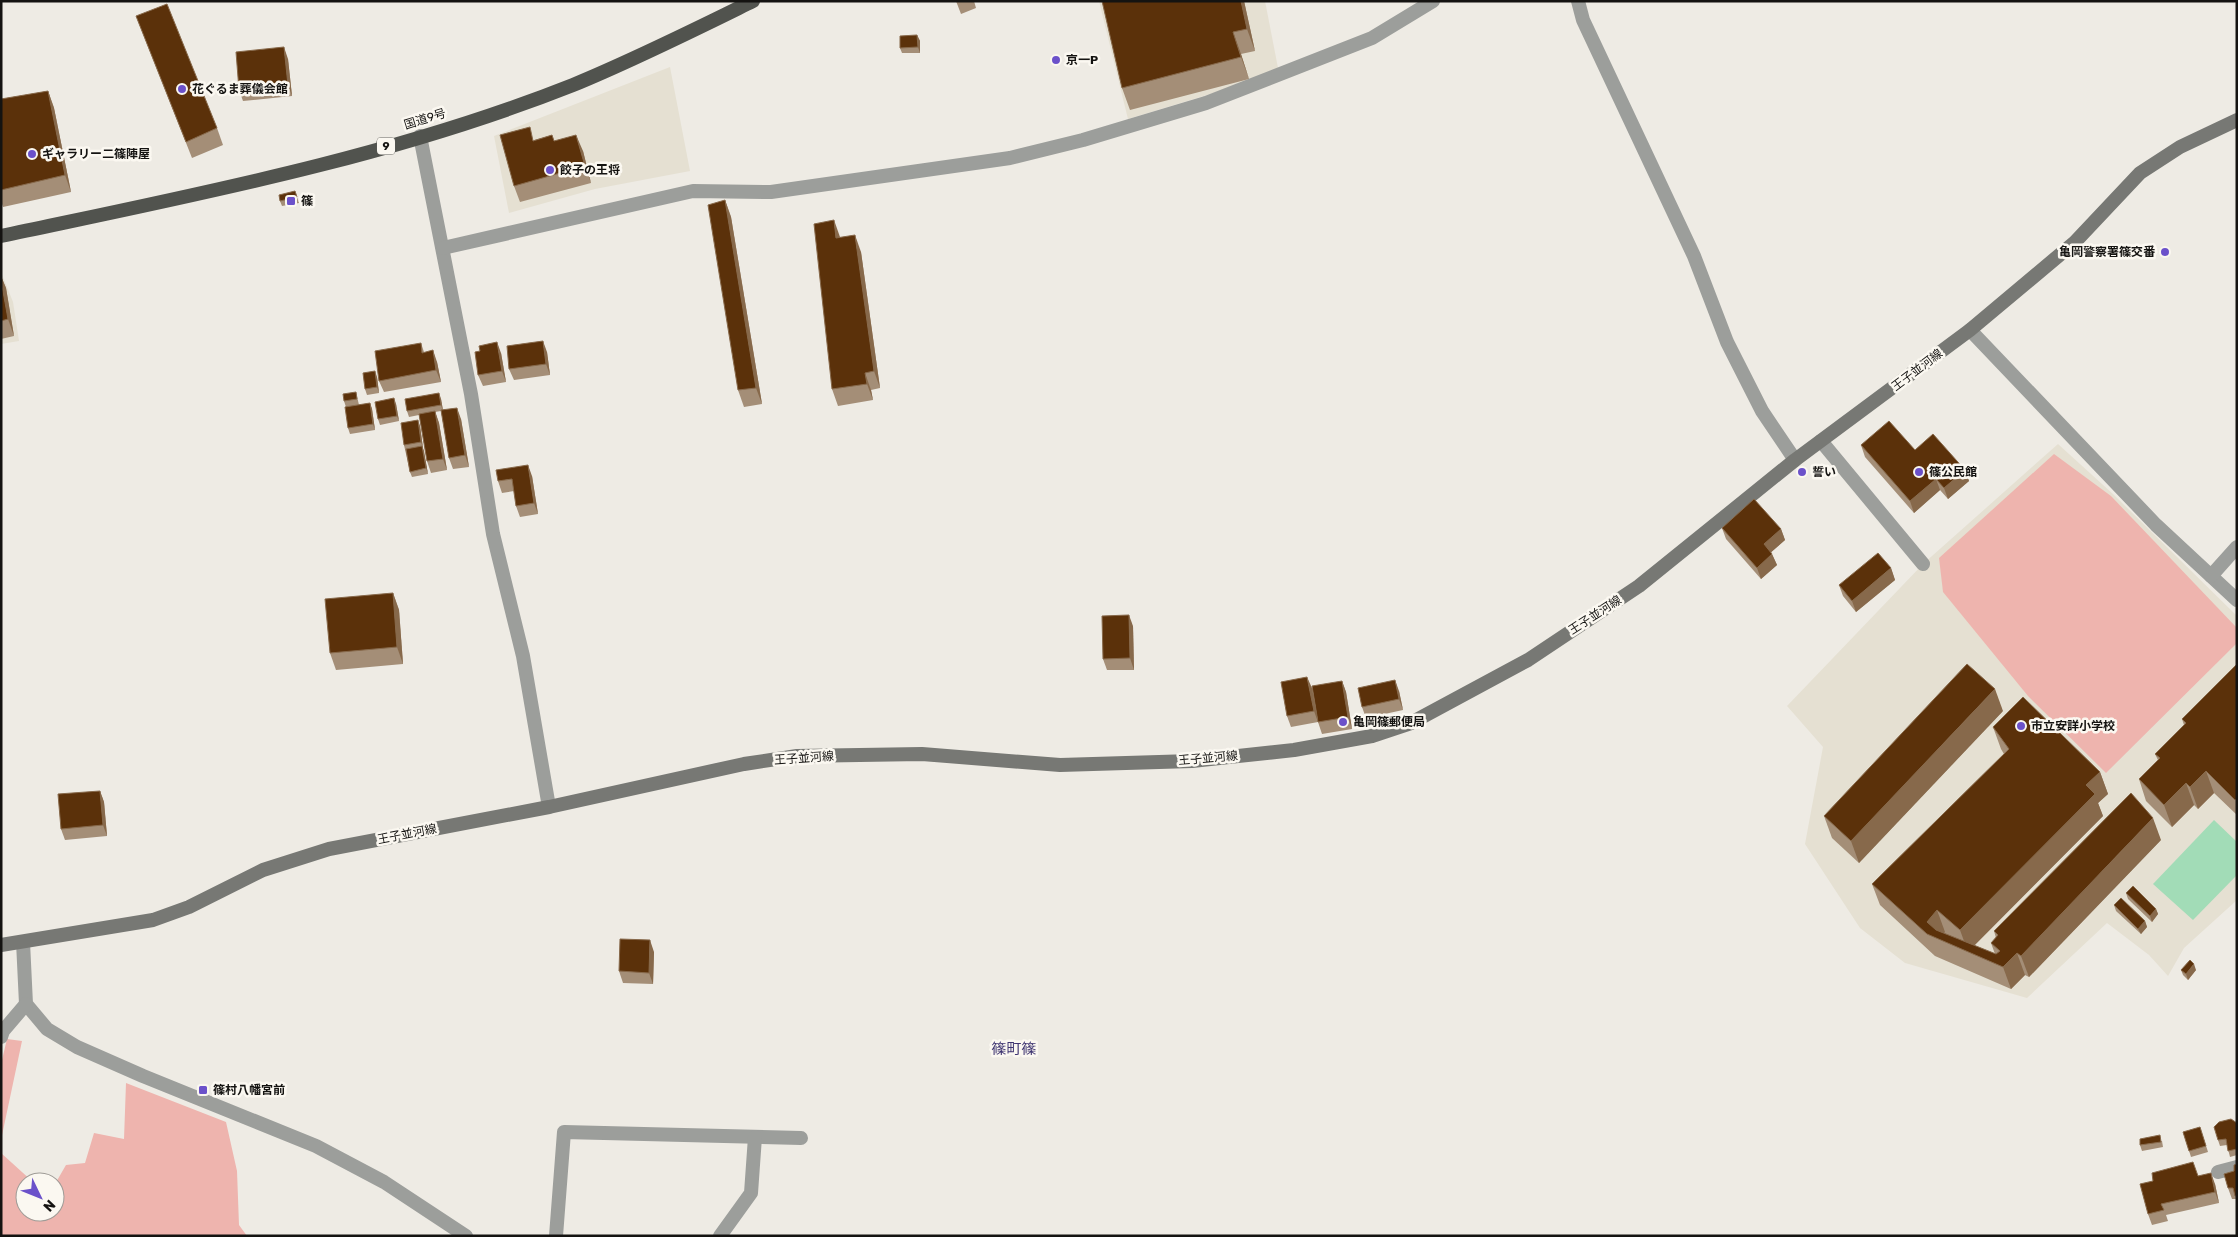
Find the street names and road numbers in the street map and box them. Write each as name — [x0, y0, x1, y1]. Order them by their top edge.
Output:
street label: 国道9号 — [402, 106, 448, 132]
road number: 9 — [377, 138, 395, 154]
street label: 王子並河線 — [1889, 346, 1945, 394]
street label: 王子並河線 — [1566, 593, 1624, 637]
street label: 王子並河線 — [1177, 748, 1239, 768]
street label: 王子並河線 — [774, 749, 834, 767]
street label: 王子並河線 — [376, 821, 438, 847]

